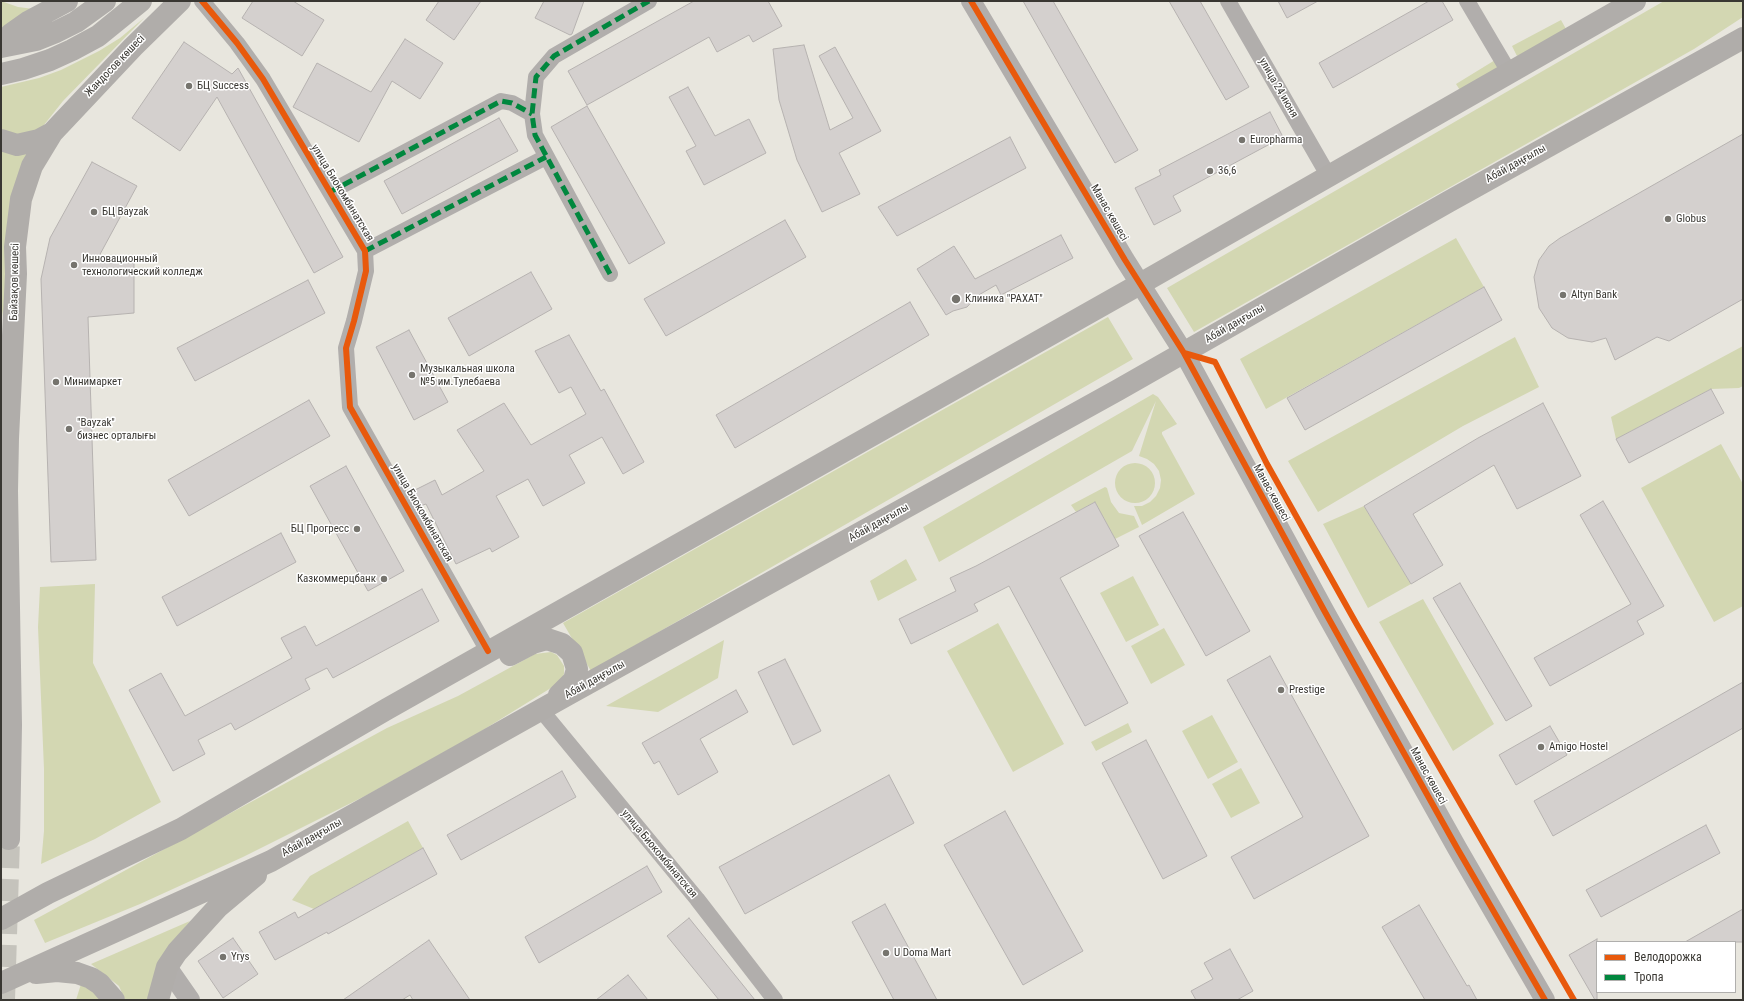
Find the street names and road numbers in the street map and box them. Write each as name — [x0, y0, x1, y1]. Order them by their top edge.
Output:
street label: Жандосов көшесі — [82, 32, 148, 100]
street label: улица 24 июня — [1256, 56, 1300, 120]
street label: улица Биокомбинатская — [308, 142, 376, 244]
street label: Абай даңғылы — [1484, 142, 1548, 186]
street label: Манас көшесі — [1087, 182, 1131, 244]
street label: Байзақов көшесі — [8, 243, 22, 321]
street label: Абай даңғылы — [1203, 302, 1267, 346]
street label: улица Биокомбинатская — [389, 462, 455, 564]
street label: Манас көшесі — [1250, 462, 1292, 524]
street label: Абай даңғылы — [847, 501, 911, 545]
street label: Абай даңғылы — [563, 658, 627, 702]
street label: Манас көшесі — [1407, 745, 1449, 807]
street label: улица Биокомбинатская — [618, 807, 700, 901]
street label: Абай даңғылы — [280, 816, 344, 860]

